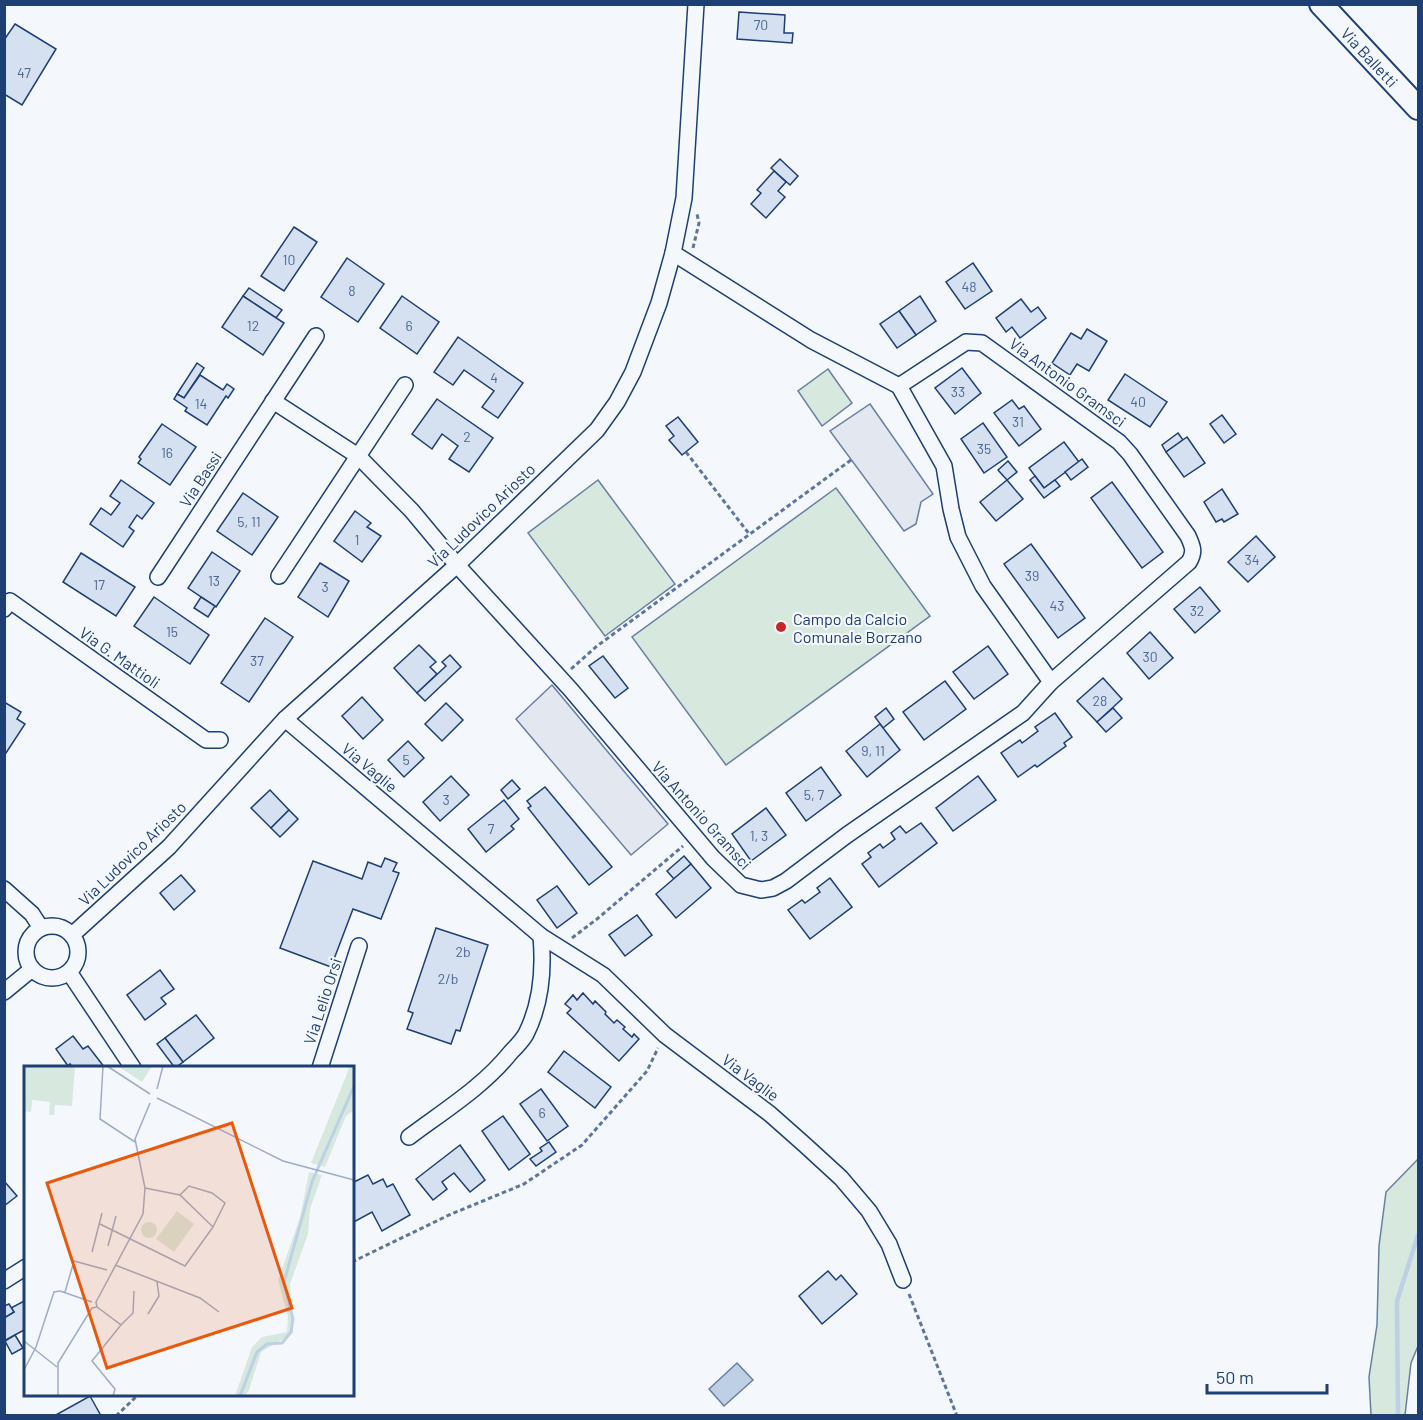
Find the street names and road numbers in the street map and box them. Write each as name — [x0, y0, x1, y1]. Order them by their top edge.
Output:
street label: Via Balletti — [1338, 23, 1402, 90]
street label: Via Antonio Gramsci — [1006, 333, 1130, 431]
street label: Via Bassi — [175, 448, 225, 510]
street label: Via Ludovico Ariosto — [423, 459, 539, 571]
street label: Via G. Mattioli — [76, 622, 164, 692]
street label: Via Vaglie — [338, 738, 402, 796]
street label: Via Antonio Gramsci — [648, 757, 756, 873]
street label: Via Ludovico Ariosto — [74, 797, 190, 909]
street label: Via Lelio Orsi — [299, 955, 345, 1047]
street label: Via Vaglie — [719, 1049, 783, 1105]

